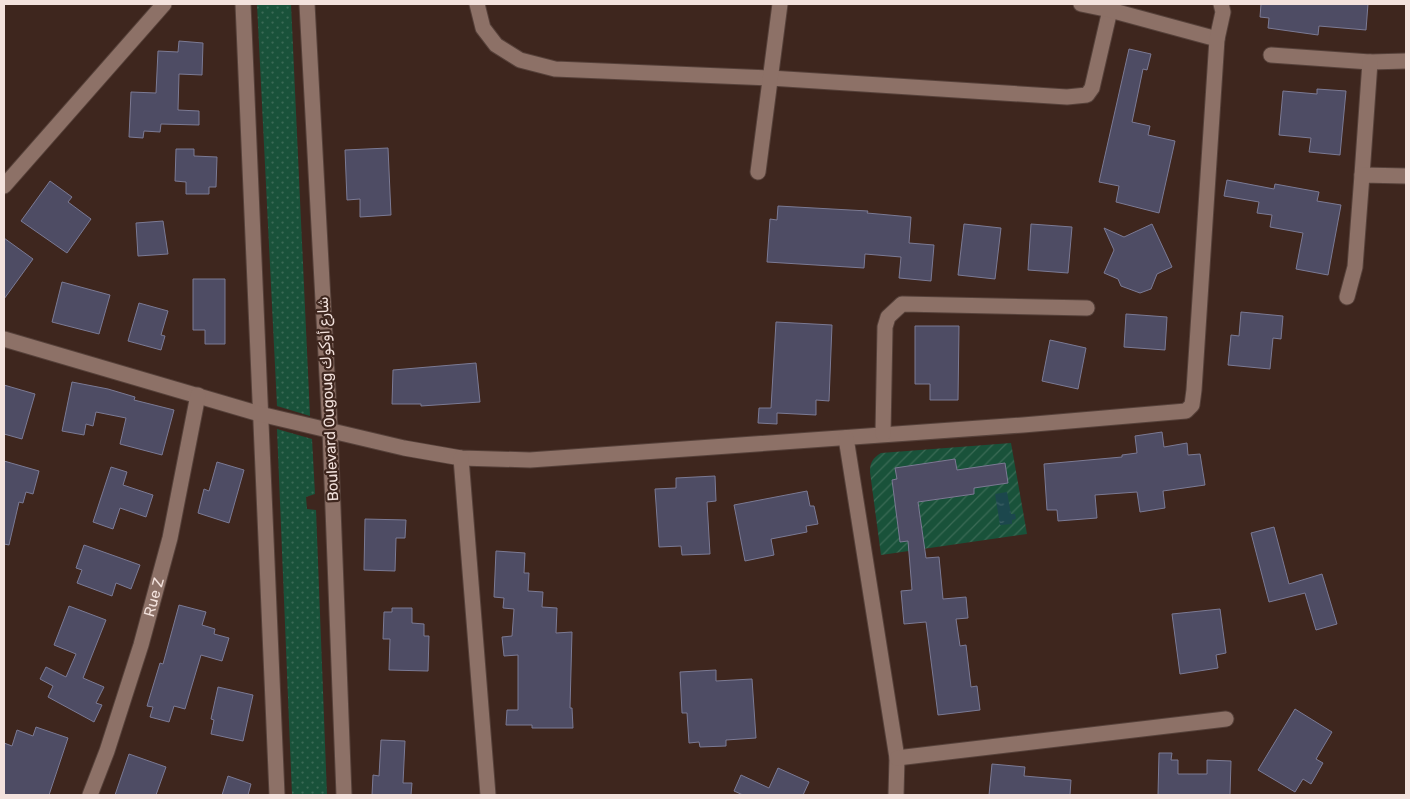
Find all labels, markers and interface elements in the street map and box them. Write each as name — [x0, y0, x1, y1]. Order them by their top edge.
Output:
street label: Boulevard Ougoug شارع أوكوك — [314, 296, 344, 502]
street label: Rue Z — [140, 576, 168, 619]

